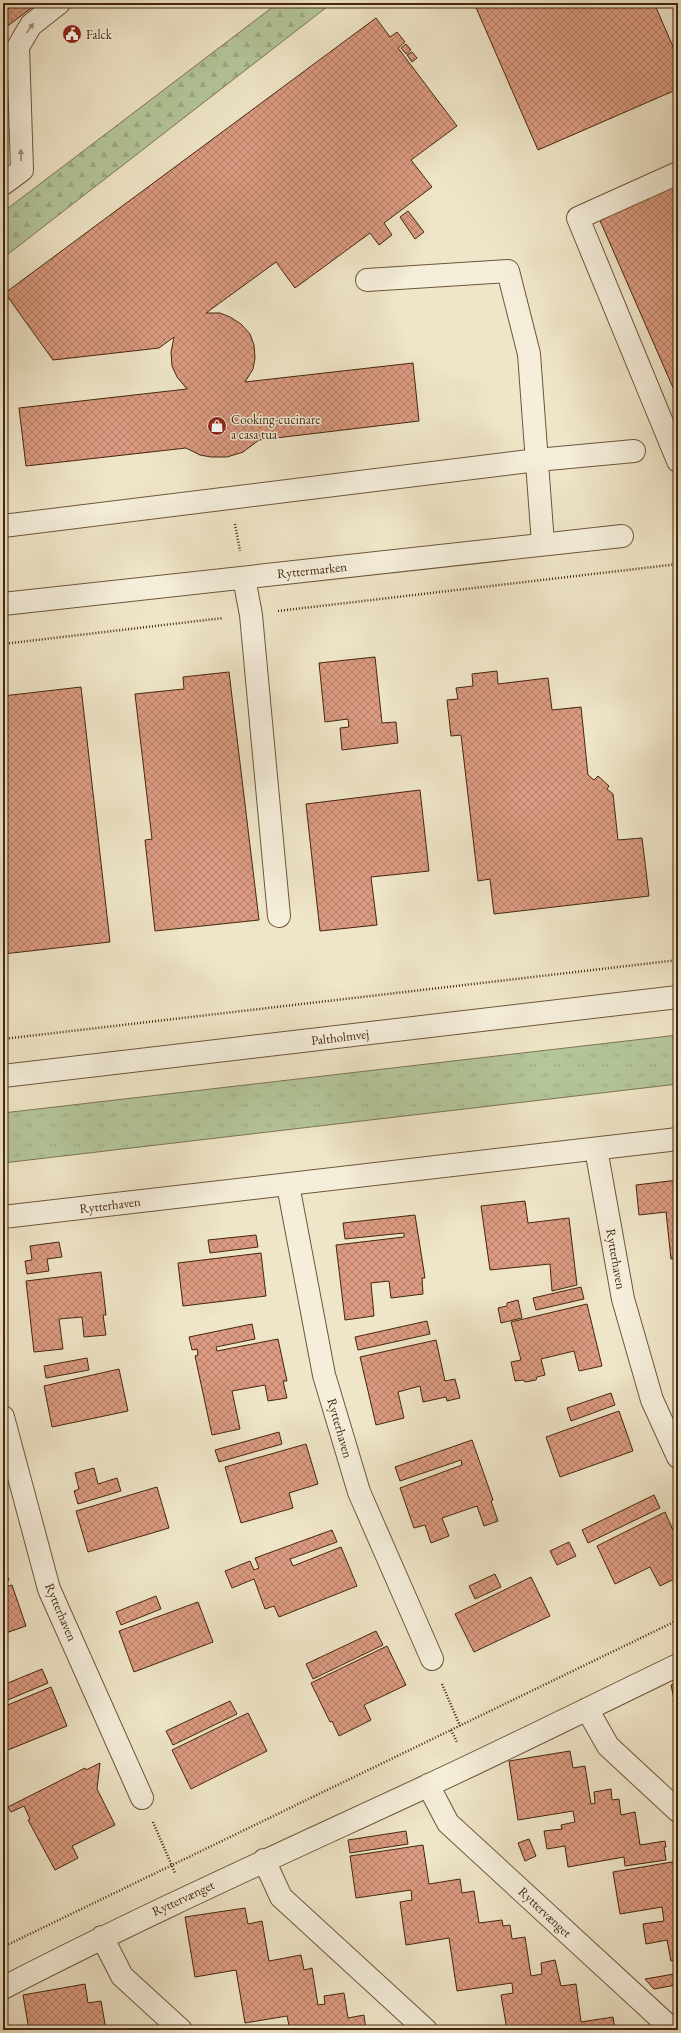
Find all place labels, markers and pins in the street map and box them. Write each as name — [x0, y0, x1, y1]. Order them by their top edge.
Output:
public building icon: Falck — [61, 23, 83, 45]
place label: Falck — [86, 26, 113, 43]
place label: Cooking-cucinare a casa tua — [231, 411, 320, 443]
shop icon: Cooking-cucinare a casa tua — [206, 415, 228, 437]

